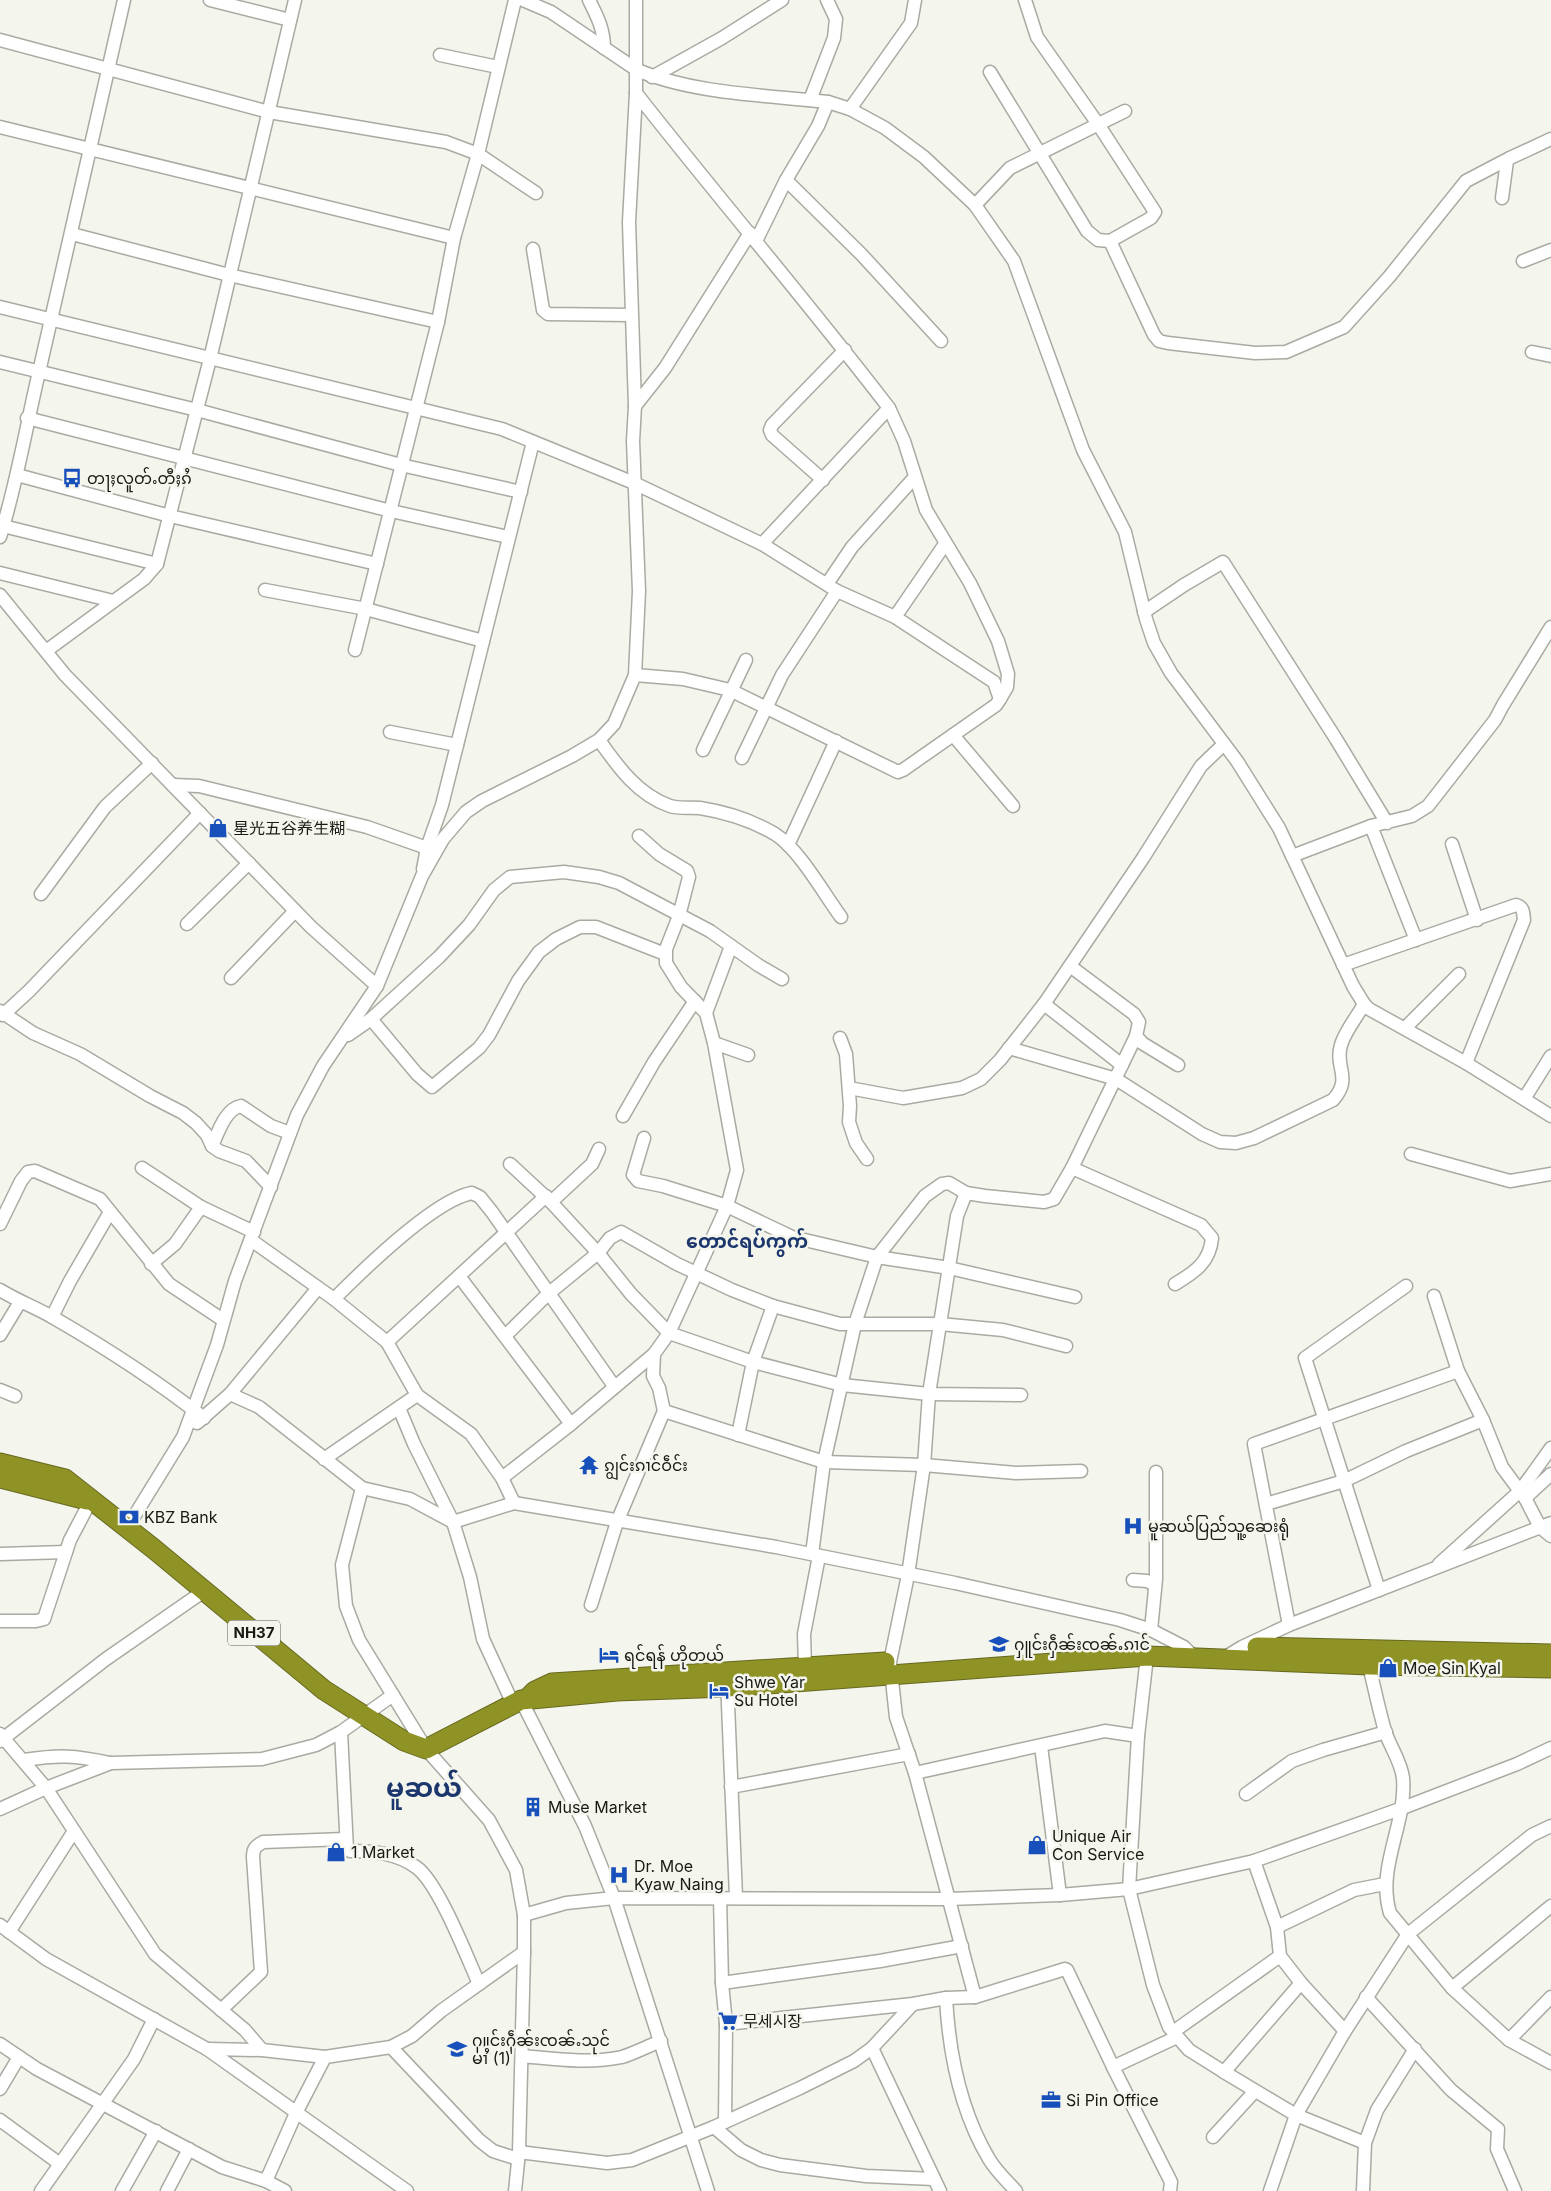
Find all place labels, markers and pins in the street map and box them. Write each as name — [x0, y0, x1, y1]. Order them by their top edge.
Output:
bus stop icon: တႃႈလူတ်ႉတီႈၵႆ — [61, 467, 83, 489]
place label: တႃႈလူတ်ႉတီႈၵႆ — [87, 467, 192, 493]
shop icon: 星光五谷养生糊 — [207, 817, 229, 839]
place label: 星光五谷养生糊 — [233, 818, 345, 838]
temple icon: ၵျွင်းၵၢင်ဝဵင်း — [578, 1454, 600, 1476]
place label: ၵျွင်းၵၢင်ဝဵင်း — [604, 1454, 688, 1481]
bank icon: KBZ Bank — [118, 1506, 140, 1528]
place label: KBZ Bank — [144, 1507, 218, 1527]
hospital icon: မူဆယ်ပြည်သူ့ဆေးရုံ — [1122, 1515, 1144, 1537]
place label: မူဆယ်ပြည်သူ့ဆေးရုံ — [1148, 1515, 1289, 1541]
school or university icon: ႁူင်းႁဵၼ်းၸၼ်ႉၵၢင် — [988, 1633, 1010, 1655]
place label: ႁူင်းႁဵၼ်းၸၼ်ႉၵၢင် — [1014, 1633, 1150, 1658]
hotel icon: ရင်ရန် ဟိုတယ် — [598, 1644, 620, 1666]
place label: ရင်ရန် ဟိုတယ် — [624, 1644, 724, 1670]
shop icon: Moe Sin Kyal — [1377, 1657, 1399, 1679]
place label: Moe Sin Kyal — [1403, 1658, 1501, 1678]
place label: Shwe Yar Su Hotel — [734, 1672, 805, 1710]
hotel icon: Shwe Yar Su Hotel — [708, 1680, 730, 1702]
building icon: Muse Market — [522, 1796, 544, 1818]
place label: Muse Market — [548, 1797, 647, 1817]
place label: Unique Air Con Service — [1052, 1826, 1144, 1864]
shop icon: Unique Air Con Service — [1026, 1834, 1048, 1856]
shop icon: 1 Market — [325, 1841, 347, 1863]
place label: 1 Market — [351, 1842, 415, 1862]
place label: Dr. Moe Kyaw Naing — [634, 1856, 724, 1894]
hospital icon: Dr. Moe Kyaw Naing — [608, 1864, 630, 1886]
supermarket icon: 무세시장 — [717, 2010, 739, 2032]
place label: 무세시장 — [743, 2011, 802, 2031]
place label: ႁူင်းႁဵၼ်းၸၼ်ႉသုင် မၢႆ (1) — [472, 2029, 610, 2068]
school or university icon: ႁူင်းႁဵၼ်းၸၼ်ႉသုင် မၢႆ (1) — [446, 2038, 468, 2060]
office icon: Si Pin Office — [1040, 2089, 1062, 2111]
place label: Si Pin Office — [1066, 2090, 1158, 2110]

